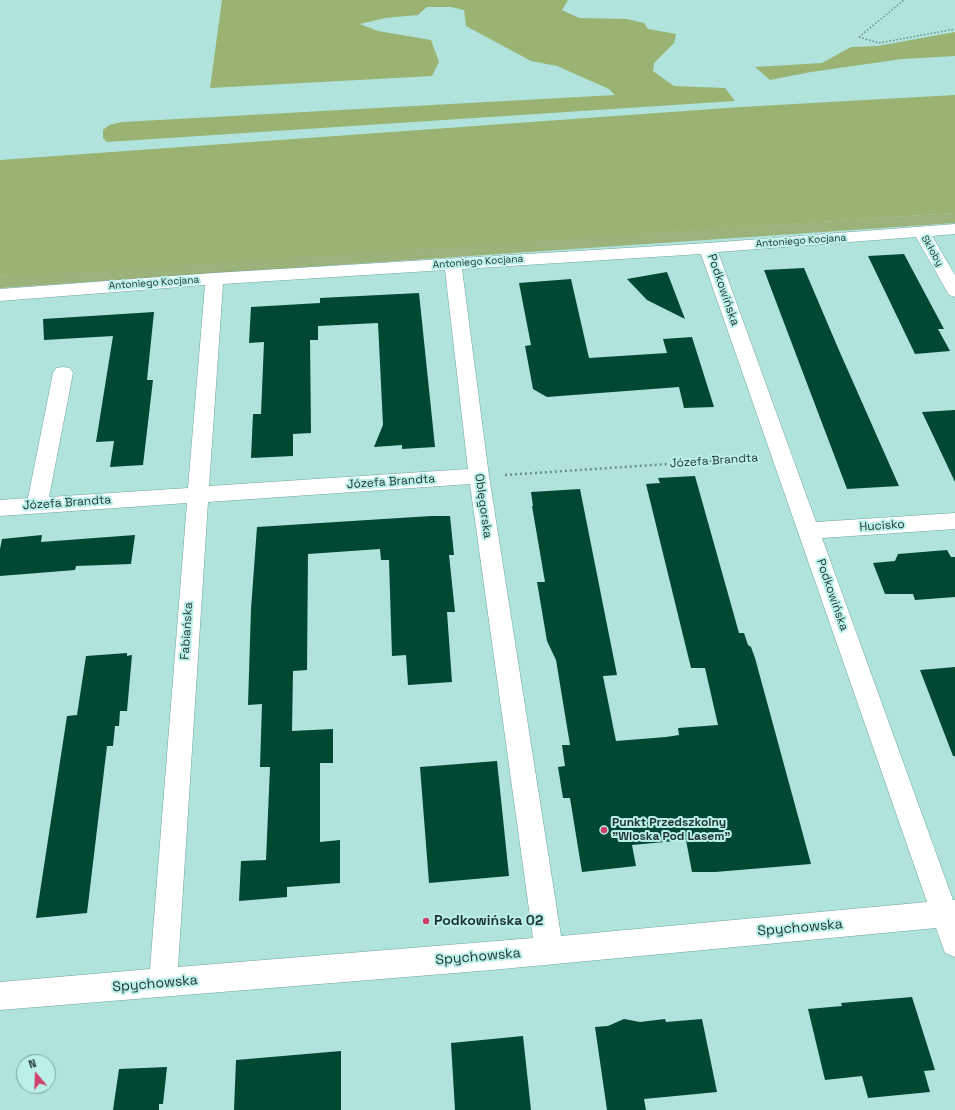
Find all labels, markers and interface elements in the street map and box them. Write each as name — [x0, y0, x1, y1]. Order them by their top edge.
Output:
street label: Antoniego Kocjana — [755, 232, 847, 250]
street label: Skłoby — [918, 233, 946, 269]
street label: Podkowińska — [704, 252, 742, 328]
street label: Antoniego Kocjana — [432, 253, 524, 271]
street label: Antoniego Kocjana — [108, 274, 200, 292]
street label: Józefa Brandta — [669, 451, 759, 471]
street label: Józefa Brandta — [346, 472, 436, 492]
street label: Oblęgorska — [471, 473, 495, 539]
street label: Józefa Brandta — [22, 493, 112, 513]
street label: Hucisko — [859, 517, 905, 535]
street label: Podkowińska — [813, 557, 851, 633]
street label: Fabiańska — [178, 602, 196, 660]
place label: Punkt Przedszkolny "Wioska Pod Lasem" — [612, 816, 730, 844]
marker: Punkt Przedszkolny "Wioska Pod Lasem" — [599, 825, 609, 835]
place label: Podkowińska 02 — [434, 913, 543, 929]
marker: Podkowińska 02 — [421, 916, 431, 926]
street label: Spychowska — [757, 916, 843, 940]
street label: Spychowska — [435, 945, 521, 969]
street label: Spychowska — [112, 972, 198, 996]
north arrow — [16, 1054, 56, 1094]
text: N — [27, 1056, 38, 1071]

